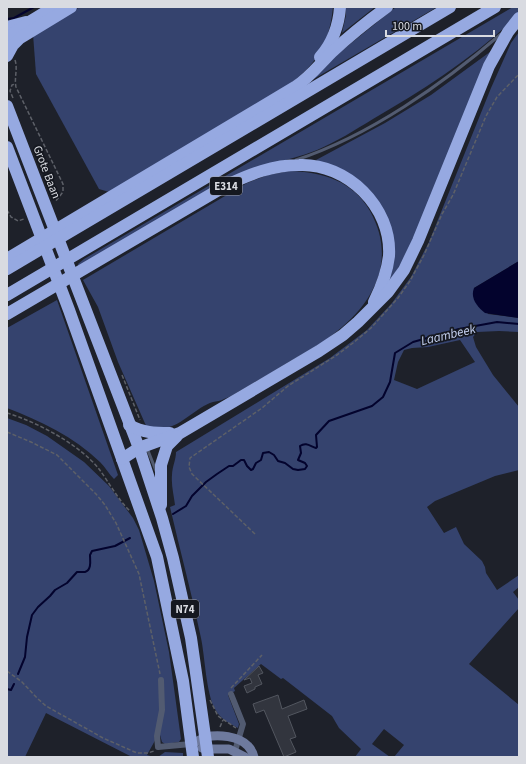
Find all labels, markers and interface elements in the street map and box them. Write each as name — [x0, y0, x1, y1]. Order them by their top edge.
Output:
scale bar — [386, 12, 494, 38]
text: 100 m — [392, 18, 422, 35]
street label: Grote Baan — [29, 143, 64, 201]
road number: E314 — [210, 177, 242, 195]
water label: Laambeek — [419, 320, 478, 350]
road number: N74 — [171, 600, 199, 618]

